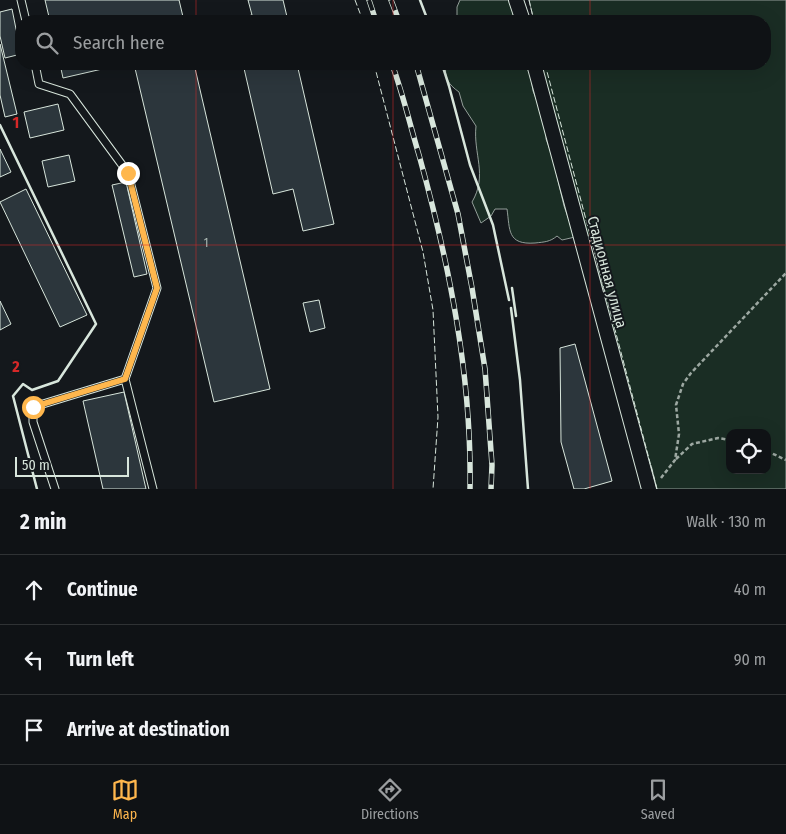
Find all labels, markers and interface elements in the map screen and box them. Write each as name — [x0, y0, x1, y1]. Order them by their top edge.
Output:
search box — [15, 15, 771, 70]
icon: search — [33, 29, 61, 57]
text: Search here — [73, 31, 165, 54]
text: 1 — [13, 113, 19, 132]
route end — [117, 162, 140, 185]
street label: Стадионная улица — [583, 214, 631, 330]
house number: 1 — [204, 236, 208, 250]
text: 2 — [11, 357, 20, 376]
route start — [22, 396, 45, 419]
map controls — [726, 429, 771, 474]
button: locate — [726, 429, 771, 474]
scale bar — [15, 454, 129, 477]
text: 50 m — [22, 457, 50, 474]
text: 2 min — [20, 509, 67, 535]
text: Walk · 130 m — [686, 512, 766, 531]
icon: ahead — [20, 576, 48, 604]
text: Continue — [67, 578, 138, 601]
text: 40 m — [734, 580, 766, 599]
icon: left — [20, 646, 48, 674]
text: Turn left — [67, 648, 134, 671]
text: 90 m — [734, 650, 766, 669]
icon: arrive — [20, 716, 48, 744]
text: Arrive at destination — [67, 718, 230, 741]
tab: Map — [111, 776, 139, 823]
tab: Directions — [361, 776, 419, 823]
tab: Saved — [641, 776, 675, 823]

